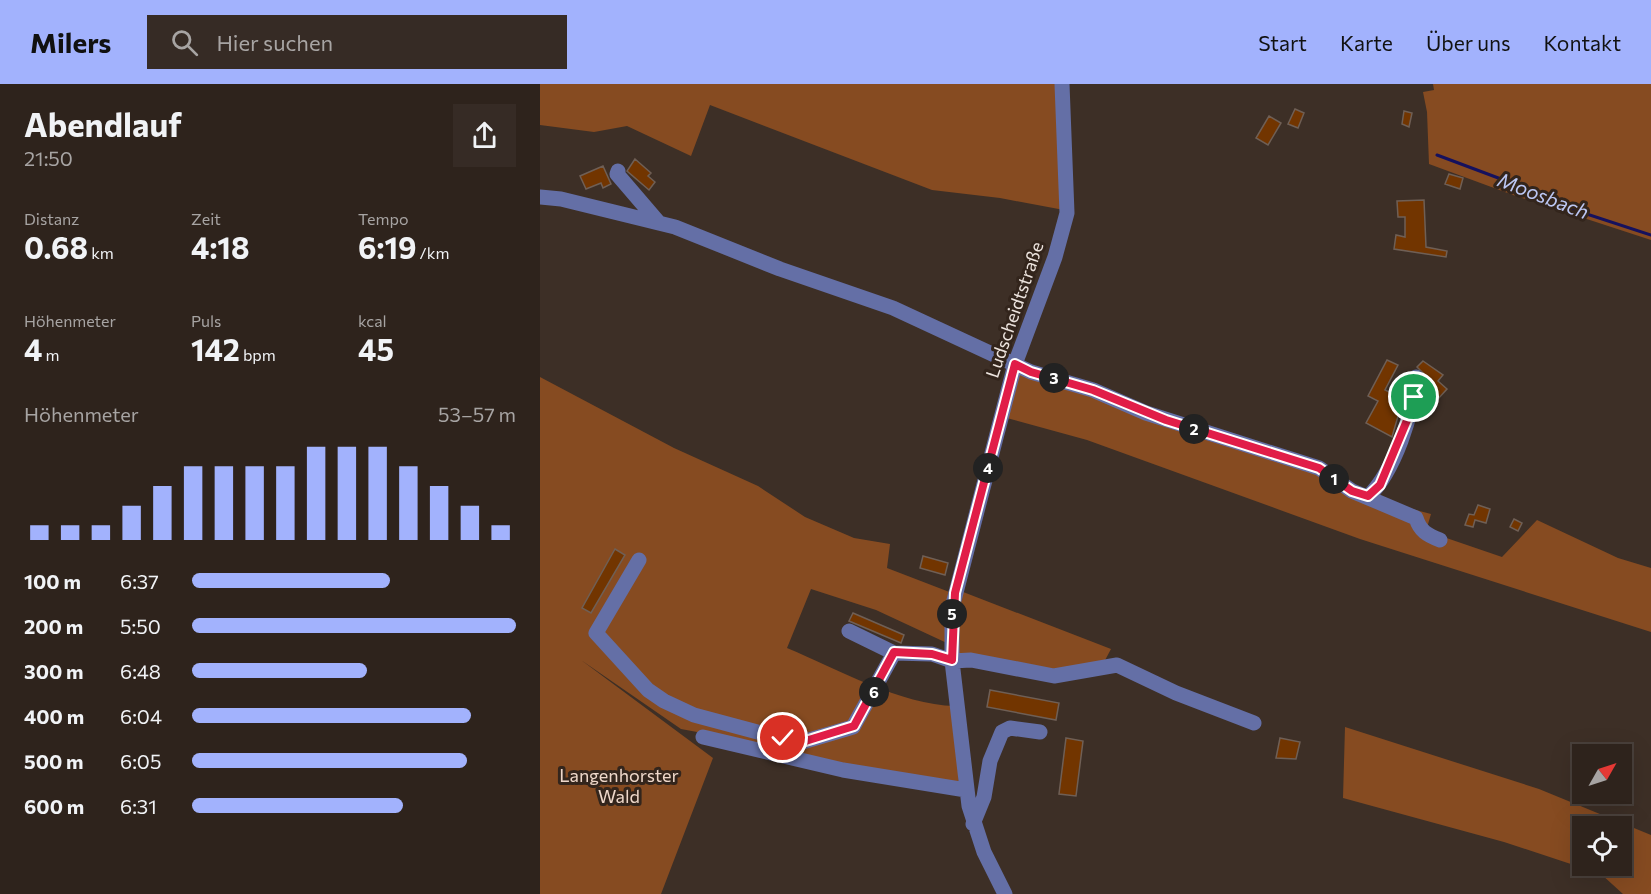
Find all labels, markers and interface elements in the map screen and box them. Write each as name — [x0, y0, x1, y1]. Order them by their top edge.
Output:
search box — [147, 15, 567, 69]
text: Milers — [30, 25, 111, 59]
icon: search — [168, 26, 201, 59]
text: Hier suchen — [216, 29, 333, 56]
text: Start — [1258, 30, 1307, 55]
text: Karte — [1340, 30, 1393, 55]
text: Über uns — [1426, 30, 1510, 55]
text: Kontakt — [1543, 30, 1621, 55]
text: Abendlauf — [24, 103, 182, 144]
button: share — [453, 104, 516, 167]
text: 21:50 — [24, 146, 73, 170]
water label: Moosbach — [1494, 167, 1592, 223]
text: Distanz — [24, 209, 79, 228]
text: Zeit — [191, 209, 221, 228]
text: Tempo — [358, 209, 408, 228]
text: 0.68 — [24, 228, 88, 265]
text: 4:18 — [191, 228, 249, 265]
text: 6:19 — [358, 228, 417, 265]
street label: Ludscheidtstraße — [980, 239, 1048, 381]
text: km — [88, 243, 114, 262]
text: /km — [417, 243, 449, 262]
text: Höhenmeter — [24, 311, 116, 330]
text: Puls — [191, 311, 221, 330]
text: kcal — [358, 311, 387, 330]
text: 4 — [24, 330, 42, 367]
text: 142 — [191, 330, 240, 367]
text: 45 — [358, 330, 394, 367]
text: m — [42, 345, 59, 364]
text: bpm — [240, 345, 276, 364]
pin: 3 — [1039, 363, 1069, 393]
text: 3 — [1049, 368, 1059, 387]
pin — [1388, 371, 1439, 422]
icon: arrive — [1397, 380, 1430, 413]
text: Höhenmeter — [24, 402, 139, 426]
text: 53–57 m — [438, 402, 516, 426]
pin: 2 — [1179, 414, 1209, 444]
text: 2 — [1189, 419, 1199, 438]
pin: 4 — [973, 453, 1003, 483]
text: 4 — [983, 458, 993, 477]
pin: 1 — [1319, 464, 1349, 494]
text: 1 — [1330, 469, 1338, 488]
text: 100 m — [24, 569, 81, 593]
text: 6:37 — [120, 569, 159, 593]
pin: 5 — [937, 599, 967, 629]
text: 5 — [947, 604, 957, 623]
text: 200 m — [24, 614, 83, 638]
text: 5:50 — [120, 614, 161, 638]
text: 300 m — [24, 659, 84, 683]
text: 6:48 — [120, 659, 161, 683]
pin: 6 — [859, 677, 889, 707]
text: 6 — [869, 682, 879, 701]
text: 400 m — [24, 704, 84, 728]
text: 6:04 — [120, 704, 162, 728]
pin — [757, 712, 808, 763]
icon: check — [766, 721, 799, 754]
north arrow — [1572, 744, 1632, 804]
map controls — [1572, 744, 1632, 876]
text: 500 m — [24, 749, 84, 773]
text: 6:05 — [120, 749, 161, 773]
park label: Langenhorster Wald — [559, 764, 679, 807]
text: 600 m — [24, 794, 84, 818]
text: 6:31 — [120, 794, 157, 818]
button: locate — [1572, 816, 1632, 876]

